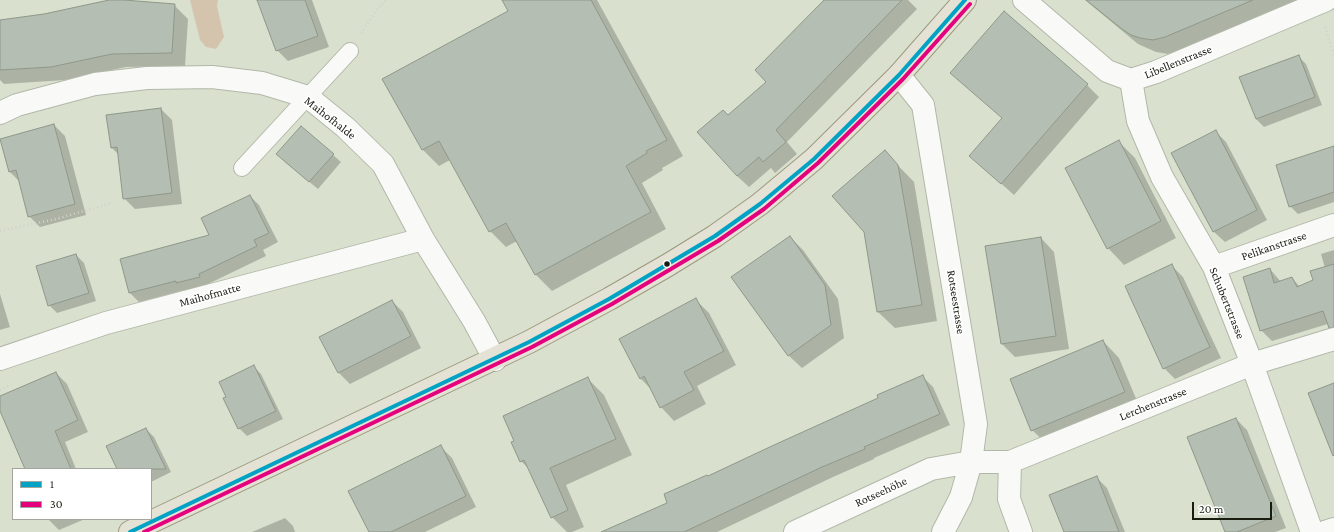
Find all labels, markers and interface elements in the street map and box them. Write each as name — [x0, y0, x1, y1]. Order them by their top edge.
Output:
street label: Libellenstrasse — [1142, 42, 1214, 82]
street label: Maihofhalde — [301, 93, 359, 143]
street label: Pelikanstrasse — [1240, 228, 1308, 264]
unlabelled marker — [662, 259, 672, 269]
street label: Schubertstrasse — [1206, 265, 1248, 341]
street label: Rotseestrasse — [944, 269, 968, 335]
street label: Maihofmatte — [178, 280, 242, 310]
street label: Lerchenstrasse — [1117, 384, 1189, 424]
legend — [12, 468, 152, 520]
street label: Rotseehöhe — [853, 474, 909, 510]
text: 1 — [50, 477, 54, 491]
scale bar — [1194, 494, 1274, 520]
text: 30 — [50, 497, 62, 511]
text: 20 m — [1199, 502, 1223, 516]

